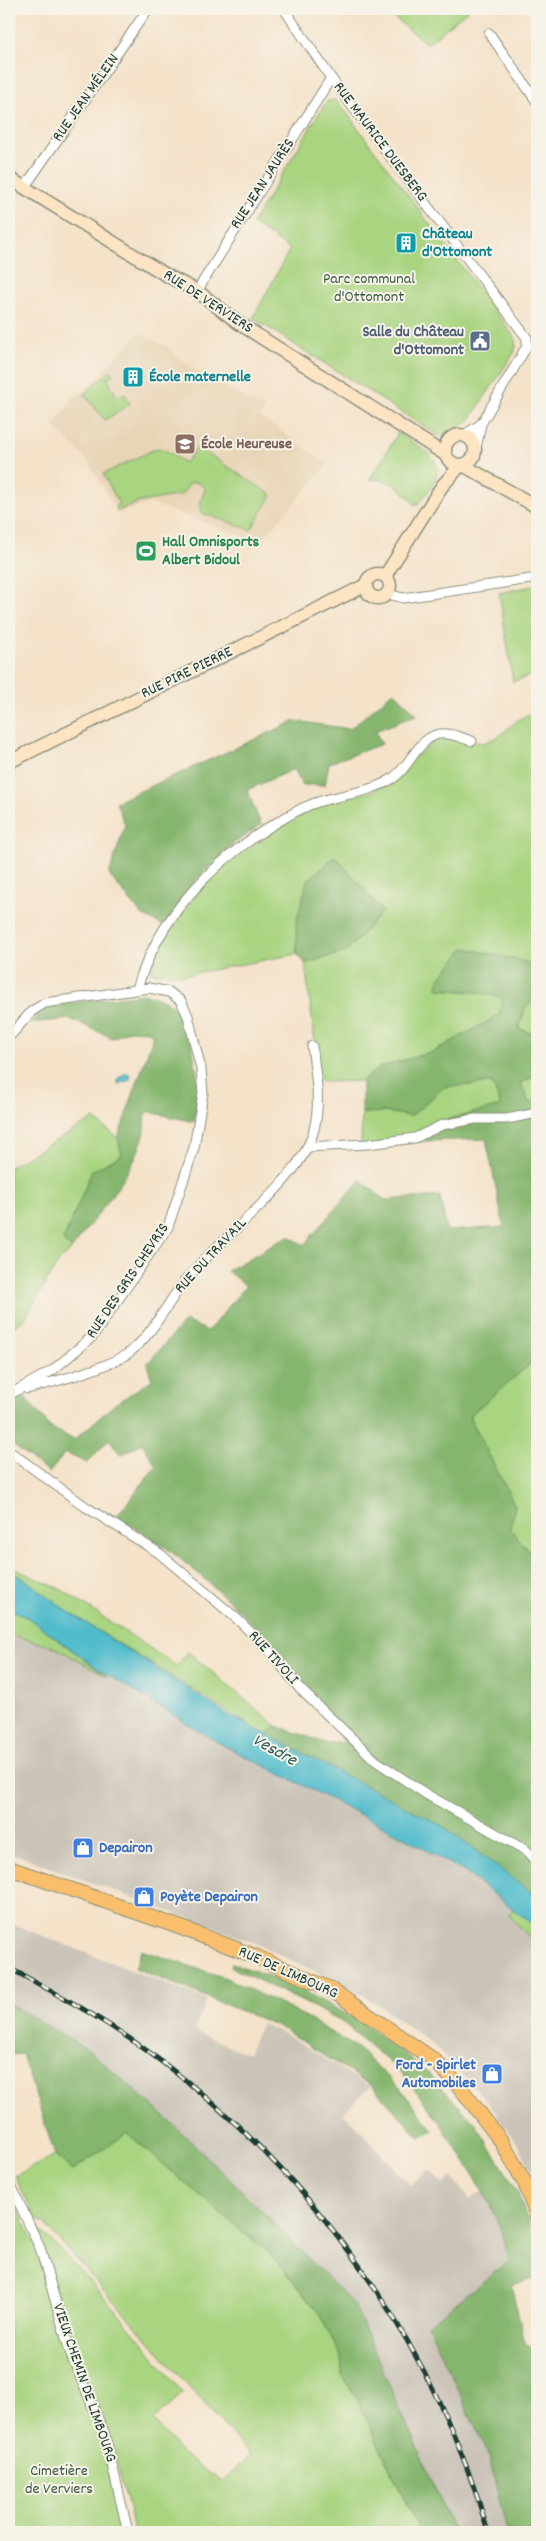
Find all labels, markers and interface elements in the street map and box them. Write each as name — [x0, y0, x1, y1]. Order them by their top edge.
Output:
street label: RUE JEAN MÉLEIN — [47, 49, 125, 147]
street label: RUE MAURICE DUESBERG — [327, 77, 433, 207]
street label: RUE JEAN JAURÈS — [225, 134, 301, 234]
place label: Château d'Ottomont — [422, 223, 492, 264]
building icon: Château d'Ottomont — [394, 231, 418, 255]
street label: RUE DE VERVIERS — [158, 264, 258, 340]
park label: Parc communal d'Ottomont — [323, 268, 415, 309]
place label: Salle du Château d'Ottomont — [362, 321, 464, 362]
public building icon: Salle du Château d'Ottomont — [468, 329, 492, 353]
building icon: École maternelle — [121, 365, 145, 389]
place label: École maternelle — [149, 366, 251, 389]
school or university icon: École Heureuse — [173, 432, 197, 456]
place label: École Heureuse — [201, 433, 292, 456]
place label: Hall Omnisports Albert Bidoul — [162, 531, 260, 572]
sports icon: Hall Omnisports Albert Bidoul — [134, 539, 158, 563]
street label: RUE PIRE PIERRE — [137, 640, 238, 705]
street label: RUE DU TRAVAIL — [170, 1212, 253, 1299]
street label: RUE DES GRIS CHEVRIS — [81, 1219, 175, 1343]
street label: RUE TIVOLI — [242, 1626, 304, 1690]
water label: Vesdre — [247, 1729, 302, 1774]
shop icon: Depairon — [71, 1836, 95, 1860]
place label: Depairon — [99, 1837, 153, 1860]
shop icon: Poyète Depairon — [132, 1885, 156, 1909]
place label: Poyète Depairon — [160, 1886, 258, 1909]
street label: RUE DE LIMBOURG — [235, 1941, 341, 2005]
place label: Ford - Spirlet Automobiles — [395, 2054, 476, 2095]
shop icon: Ford - Spirlet Automobiles — [480, 2062, 504, 2086]
street label: VIEUX CHEMIN DE LIMBOURG — [46, 2300, 122, 2466]
park label: Cimetière de Verviers — [25, 2460, 93, 2501]

